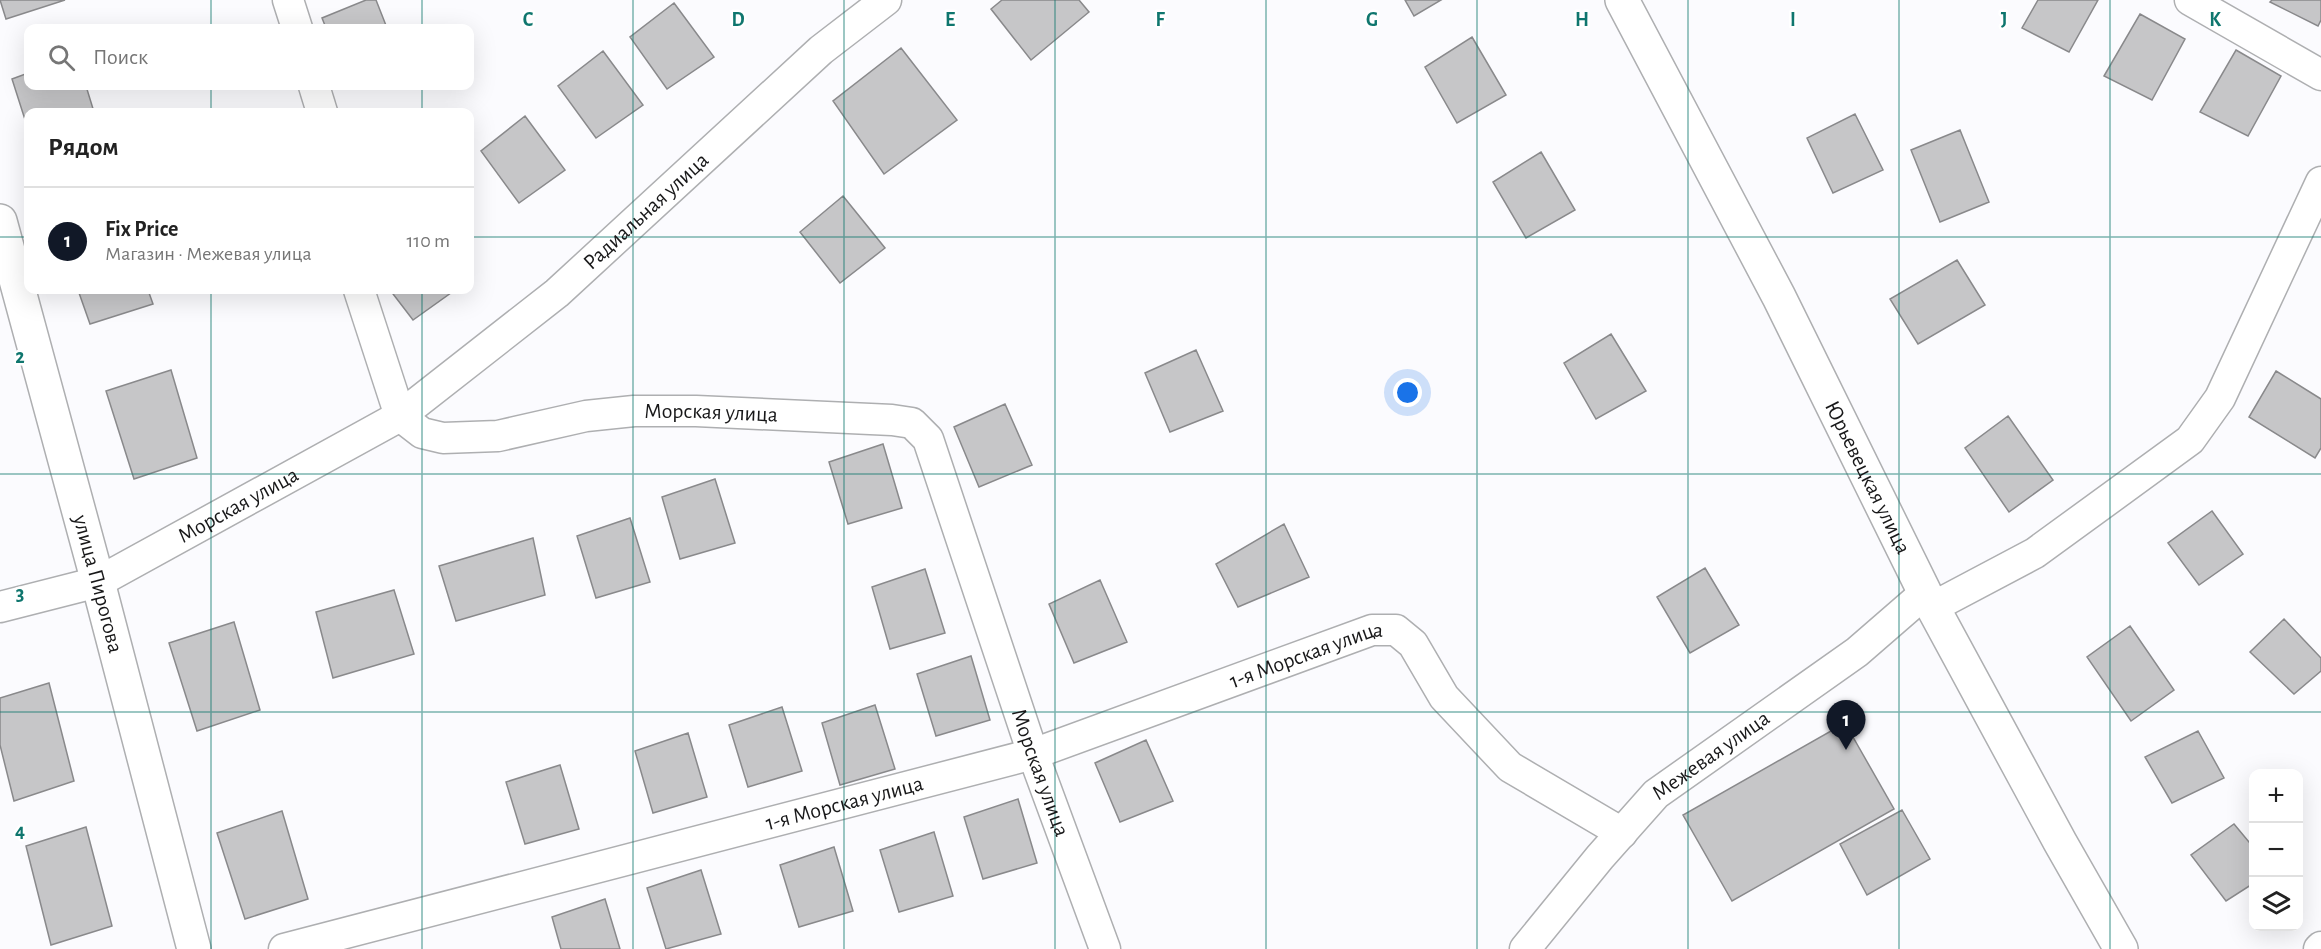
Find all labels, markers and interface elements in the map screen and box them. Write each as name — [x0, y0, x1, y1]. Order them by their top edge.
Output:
text: C — [523, 10, 534, 30]
text: D — [731, 10, 745, 30]
text: E — [945, 10, 955, 30]
text: F — [1155, 10, 1165, 30]
text: G — [1366, 10, 1378, 30]
text: H — [1575, 10, 1589, 30]
text: I — [1790, 10, 1796, 30]
text: J — [2001, 10, 2007, 30]
text: K — [2209, 10, 2221, 30]
search box — [24, 24, 474, 90]
icon: search — [45, 41, 78, 74]
text: Поиск — [93, 46, 148, 68]
text: Рядом — [48, 134, 119, 160]
street label: Радиальная улица — [579, 149, 713, 274]
text: Fix Price — [105, 218, 179, 240]
text: 1 — [64, 231, 71, 251]
text: 110 m — [406, 231, 450, 251]
text: Магазин · Межевая улица — [105, 244, 312, 264]
text: 2 — [15, 347, 25, 367]
your location — [1393, 378, 1422, 407]
street label: Юрьевецкая улица — [1821, 397, 1915, 557]
street label: Морская улица — [644, 400, 778, 426]
street label: Морская улица — [174, 463, 302, 547]
street label: улица Пирогова — [69, 512, 127, 655]
text: 3 — [16, 584, 24, 604]
street label: 1-я Морская улица — [1226, 619, 1383, 692]
pin: 1 — [1826, 700, 1866, 750]
street label: Морская улица — [1008, 706, 1073, 839]
street label: Межевая улица — [1648, 707, 1773, 804]
map controls — [2249, 769, 2303, 931]
button: + — [2249, 769, 2303, 823]
street label: 1-я Морская улица — [763, 772, 925, 834]
text: 4 — [15, 821, 25, 841]
button: − — [2249, 823, 2303, 877]
button: layers — [2249, 877, 2303, 931]

